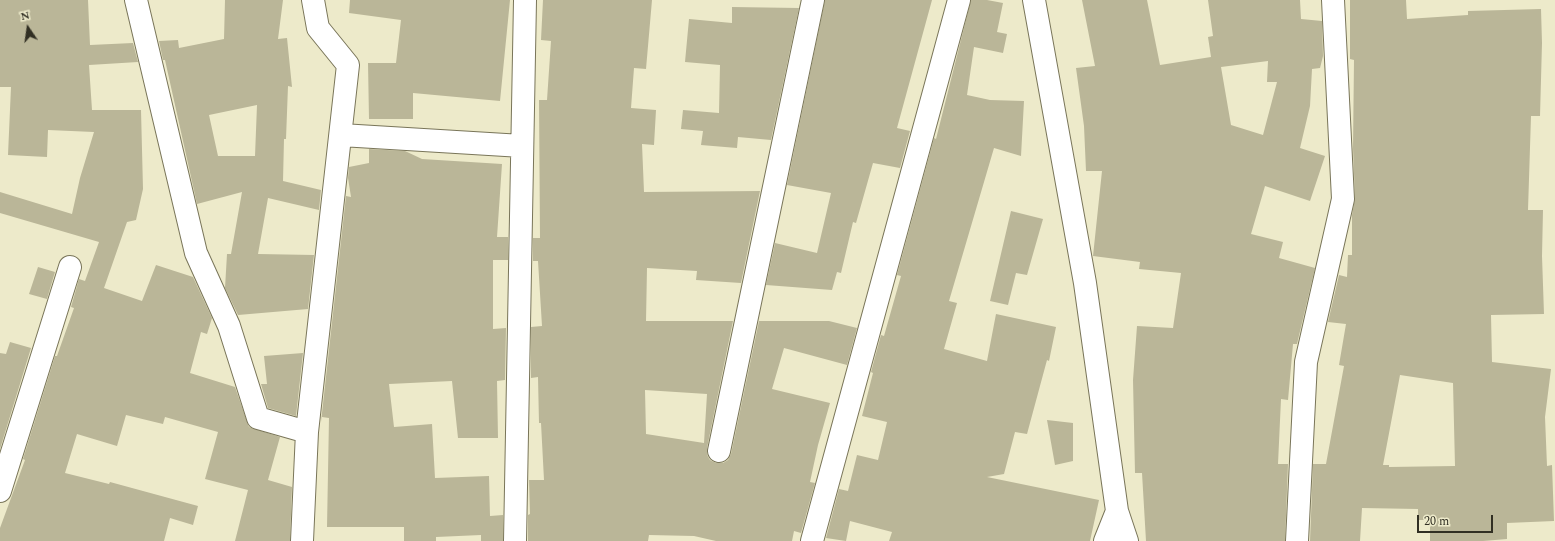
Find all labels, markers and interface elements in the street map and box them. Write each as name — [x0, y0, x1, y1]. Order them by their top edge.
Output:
text: N — [19, 7, 31, 25]
north arrow — [8, 8, 48, 48]
scale bar — [1419, 507, 1495, 533]
text: 20 m — [1424, 512, 1449, 531]

